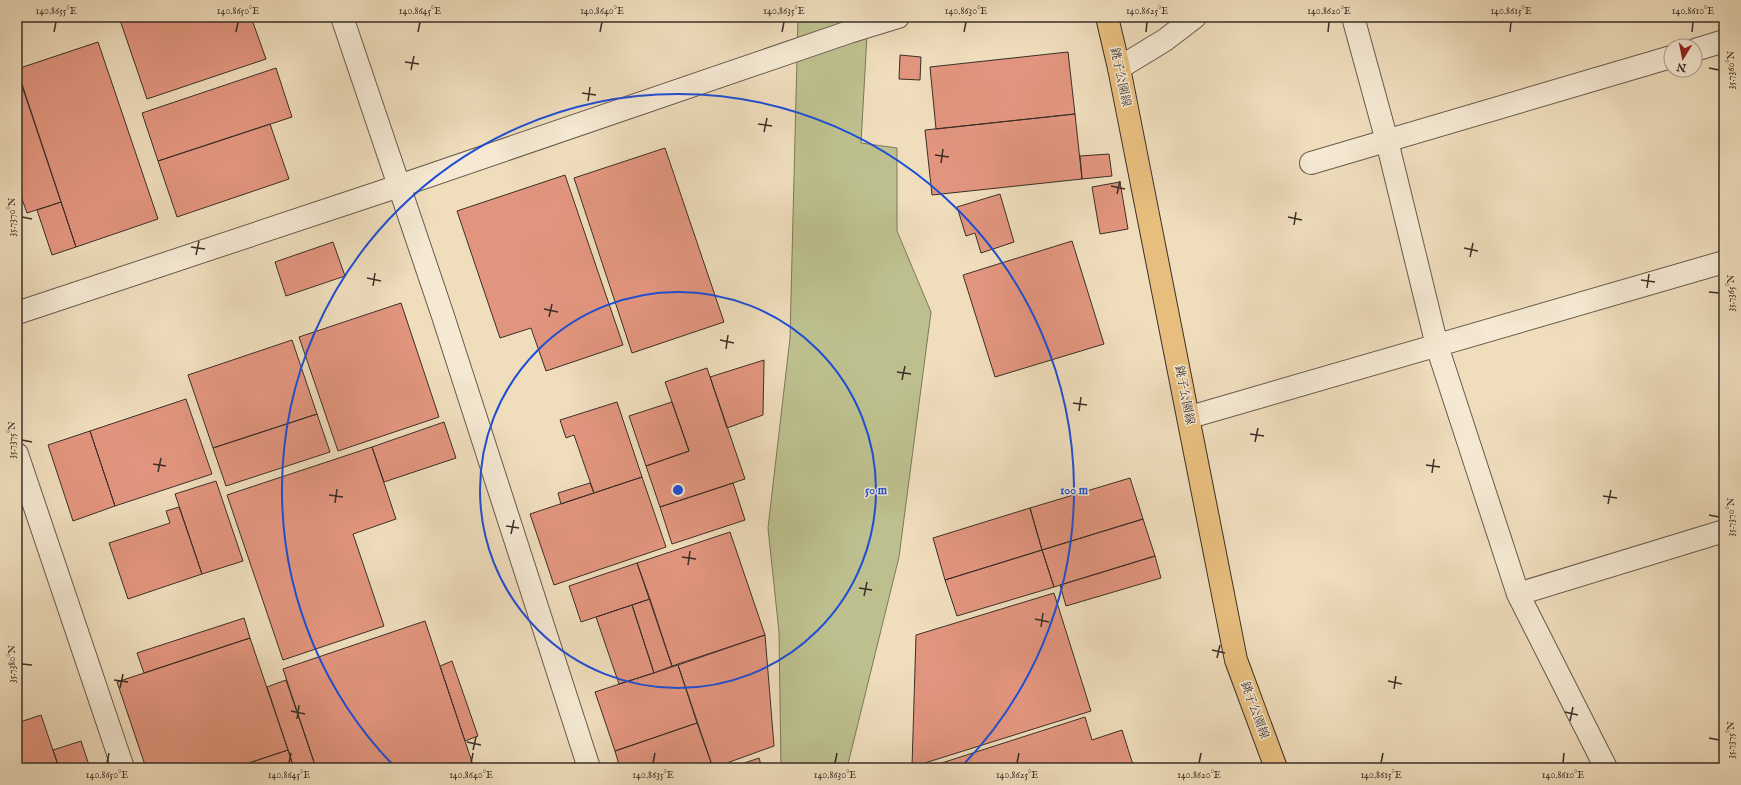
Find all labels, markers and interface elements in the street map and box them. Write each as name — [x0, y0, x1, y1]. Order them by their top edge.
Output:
text: 140.8655°E — [35, 5, 77, 18]
text: 140.8650°E — [217, 5, 259, 18]
text: 140.8645°E — [399, 5, 441, 18]
text: 140.8640°E — [580, 5, 624, 18]
text: 140.8635°E — [763, 5, 805, 18]
text: 140.8630°E — [945, 5, 987, 18]
text: 140.8625°E — [1126, 5, 1168, 18]
text: 140.8620°E — [1307, 5, 1351, 18]
text: 140.8615°E — [1490, 5, 1532, 18]
text: 140.8610°E — [1672, 5, 1714, 18]
north arrow — [1663, 38, 1703, 78]
street label: 銚子公園線 — [1107, 46, 1134, 108]
text: 35.7360°N — [1725, 50, 1738, 89]
text: N — [1675, 59, 1688, 75]
text: 35.7370°N — [6, 197, 19, 236]
text: 35.7365°N — [1725, 274, 1738, 312]
street label: 銚子公園線 — [1171, 364, 1198, 426]
text: 35.7375°N — [6, 421, 19, 459]
centre of rings — [671, 483, 685, 497]
text: 50 m — [865, 483, 888, 498]
text: 100 m — [1060, 483, 1089, 498]
text: 35.7370°N — [1725, 497, 1738, 536]
text: 35.7380°N — [6, 645, 19, 683]
street label: 銚子公園線 — [1237, 679, 1272, 741]
text: 35.7375°N — [1725, 721, 1738, 759]
text: 140.8650°E — [86, 769, 128, 782]
text: 140.8645°E — [268, 769, 310, 782]
text: 140.8640°E — [449, 769, 493, 782]
text: 140.8635°E — [632, 769, 674, 782]
text: 140.8630°E — [814, 769, 856, 782]
text: 140.8625°E — [996, 769, 1038, 782]
text: 140.8620°E — [1177, 769, 1221, 782]
text: 140.8615°E — [1360, 769, 1402, 782]
text: 140.8610°E — [1542, 769, 1584, 782]

